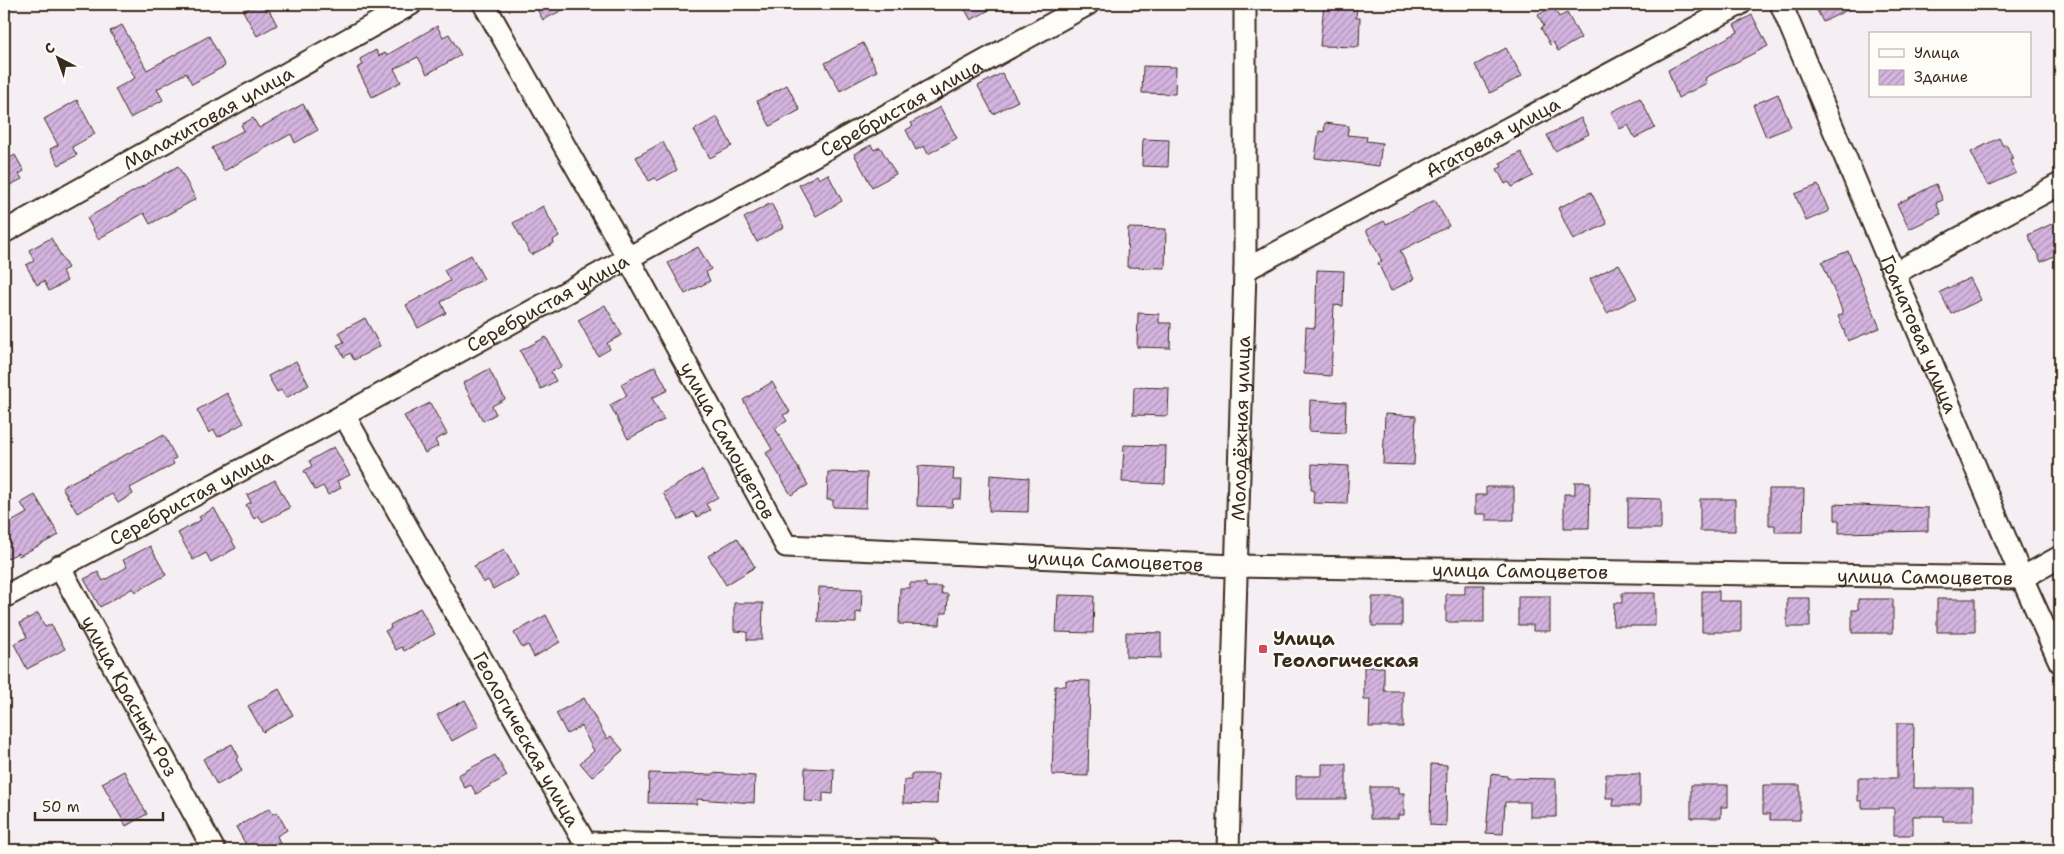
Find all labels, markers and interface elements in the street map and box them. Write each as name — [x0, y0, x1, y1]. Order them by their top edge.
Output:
north arrow — [32, 32, 82, 82]
legend — [1869, 32, 2032, 98]
text: С — [40, 39, 59, 58]
text: Улица — [1914, 43, 1960, 63]
street label: Серебристая улица — [816, 53, 987, 163]
street label: Малахитовая улица — [119, 60, 298, 176]
text: Здание — [1914, 67, 1968, 87]
street label: Агатовая улица — [1421, 91, 1564, 184]
street label: Серебристая улица — [462, 248, 633, 358]
street label: Гранатовая улица — [1875, 251, 1963, 417]
street label: Молодёжная улица — [1226, 335, 1256, 521]
street label: улица Самоцветов — [674, 357, 781, 524]
street label: Серебристая улица — [105, 443, 277, 551]
street label: улица Самоцветов — [1027, 545, 1204, 578]
street label: улица Самоцветов — [1432, 557, 1608, 585]
street label: улица Самоцветов — [1837, 563, 2013, 591]
street label: улица Красных Роз — [75, 611, 184, 781]
place label: Улица Геологическая — [1273, 626, 1419, 673]
marker: Улица Геологическая — [1257, 643, 1269, 655]
street label: Геологическая улица — [467, 647, 585, 831]
scale bar — [35, 789, 162, 821]
text: 50 m — [42, 797, 80, 817]

